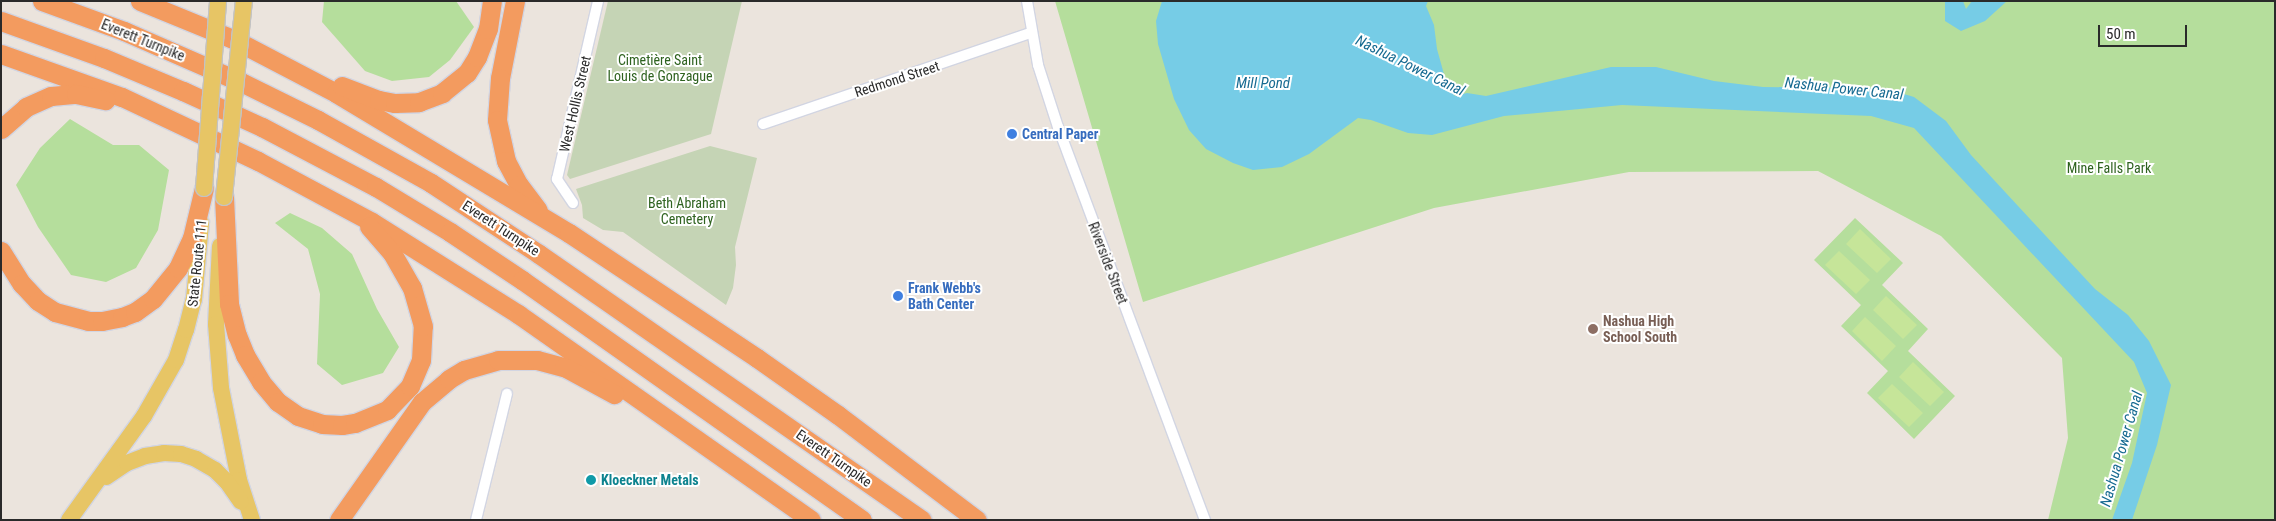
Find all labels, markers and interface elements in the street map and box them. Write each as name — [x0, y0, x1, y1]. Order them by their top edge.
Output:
scale bar — [2101, 15, 2190, 47]
street label: Everett Turnpike — [99, 16, 187, 64]
text: 50 m — [2106, 25, 2136, 43]
water label: Nashua Power Canal — [1353, 32, 1467, 100]
park label: Cimetière Saint Louis de Gonzague — [607, 52, 713, 84]
street label: West Hollis Street — [556, 54, 594, 154]
street label: Redmond Street — [852, 57, 942, 101]
water label: Nashua Power Canal — [1784, 74, 1904, 104]
water label: Mill Pond — [1236, 75, 1290, 93]
place label: Central Paper — [1022, 126, 1098, 142]
marker: Central Paper — [1006, 128, 1018, 140]
park label: Mine Falls Park — [2067, 160, 2151, 176]
park label: Beth Abraham Cemetery — [648, 195, 726, 228]
street label: Everett Turnpike — [459, 197, 543, 259]
street label: State Route 111 — [184, 218, 210, 308]
street label: Riverside Street — [1085, 220, 1131, 306]
place label: Frank Webb's Bath Center — [908, 280, 981, 312]
marker: Frank Webb's Bath Center — [892, 290, 904, 302]
place label: Nashua High School South — [1603, 313, 1677, 346]
marker: Nashua High School South — [1587, 323, 1599, 335]
water label: Nashua Power Canal — [2097, 389, 2147, 509]
street label: Everett Turnpike — [793, 426, 875, 490]
place label: Kloeckner Metals — [601, 472, 699, 488]
marker: Kloeckner Metals — [585, 474, 597, 486]

